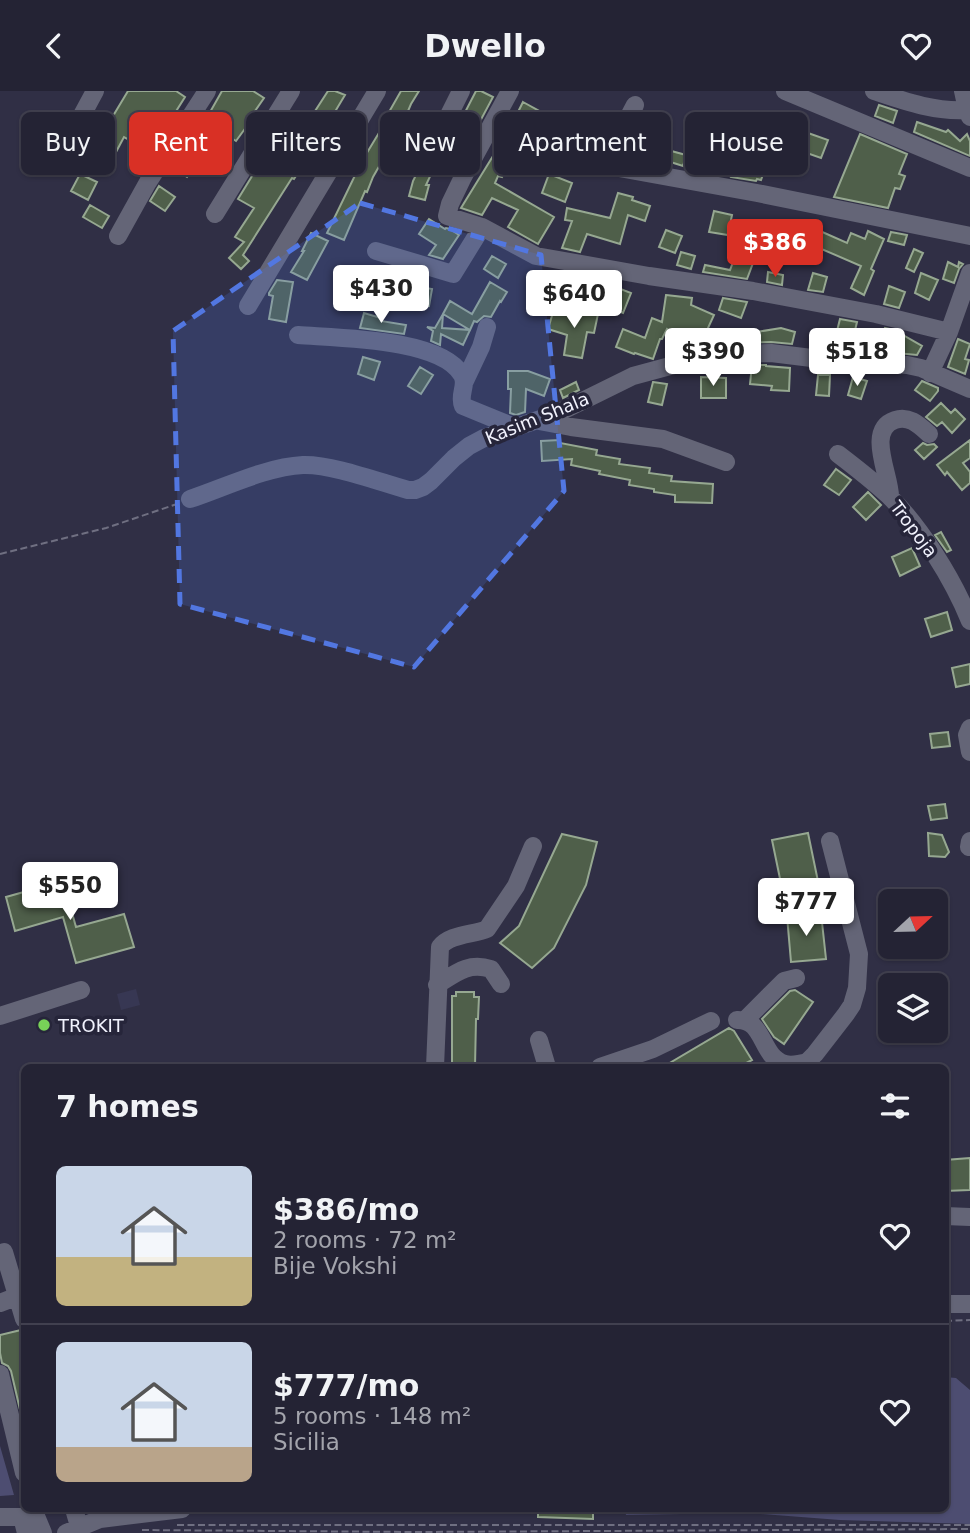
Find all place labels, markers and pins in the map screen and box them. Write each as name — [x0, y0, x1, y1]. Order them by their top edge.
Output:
pin: $386 — [734, 219, 816, 279]
pin: $430 — [340, 265, 422, 325]
pin: $640 — [533, 271, 615, 330]
pin: $390 — [672, 329, 754, 388]
pin: $518 — [816, 329, 898, 388]
pin: $550 — [29, 863, 111, 922]
pin: $777 — [765, 879, 847, 938]
place label: TROKIT — [57, 1015, 125, 1036]
marker: TROKIT — [36, 1017, 52, 1033]

